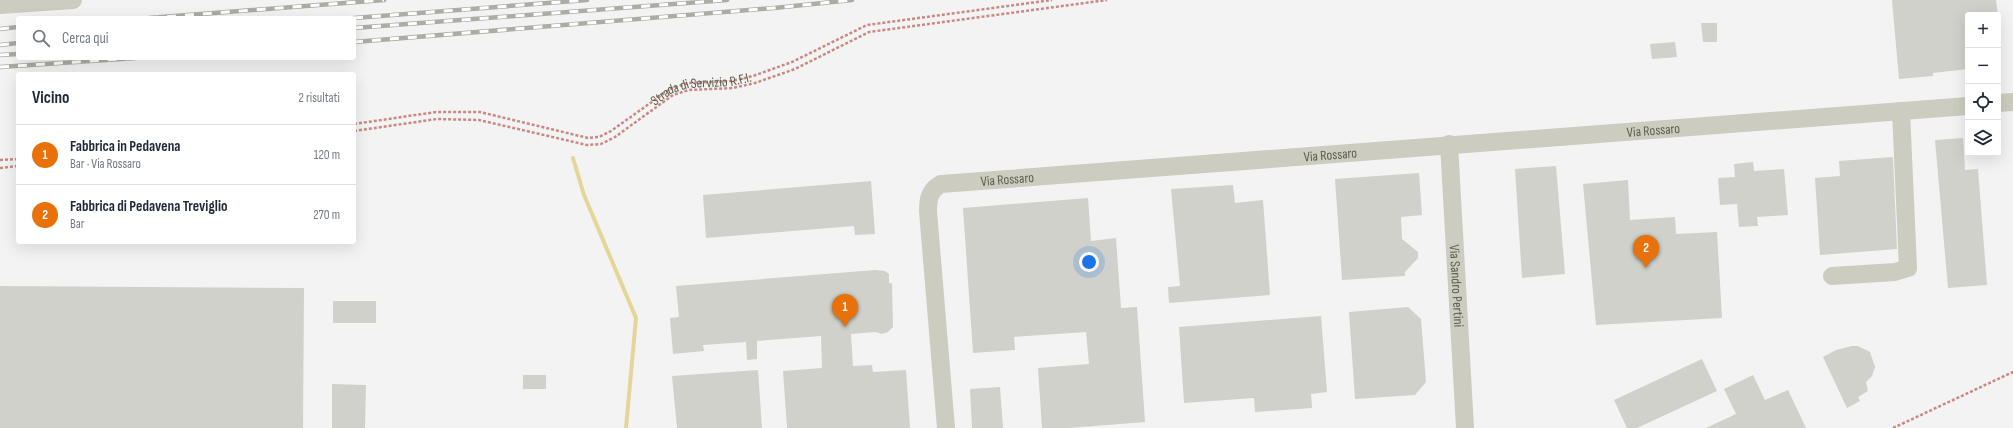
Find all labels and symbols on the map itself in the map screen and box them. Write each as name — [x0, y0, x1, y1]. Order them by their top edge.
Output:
street label: Strada di Servizio R.F.I. — [647, 68, 753, 109]
street label: Via Rossaro — [1626, 119, 1681, 140]
street label: Via Rossaro — [1303, 144, 1358, 165]
street label: Via Rossaro — [980, 168, 1035, 189]
pin: 2 — [1633, 235, 1659, 268]
street label: Via Sandro Pertini — [1446, 244, 1468, 328]
your location — [1079, 252, 1099, 272]
pin: 1 — [832, 294, 858, 327]

